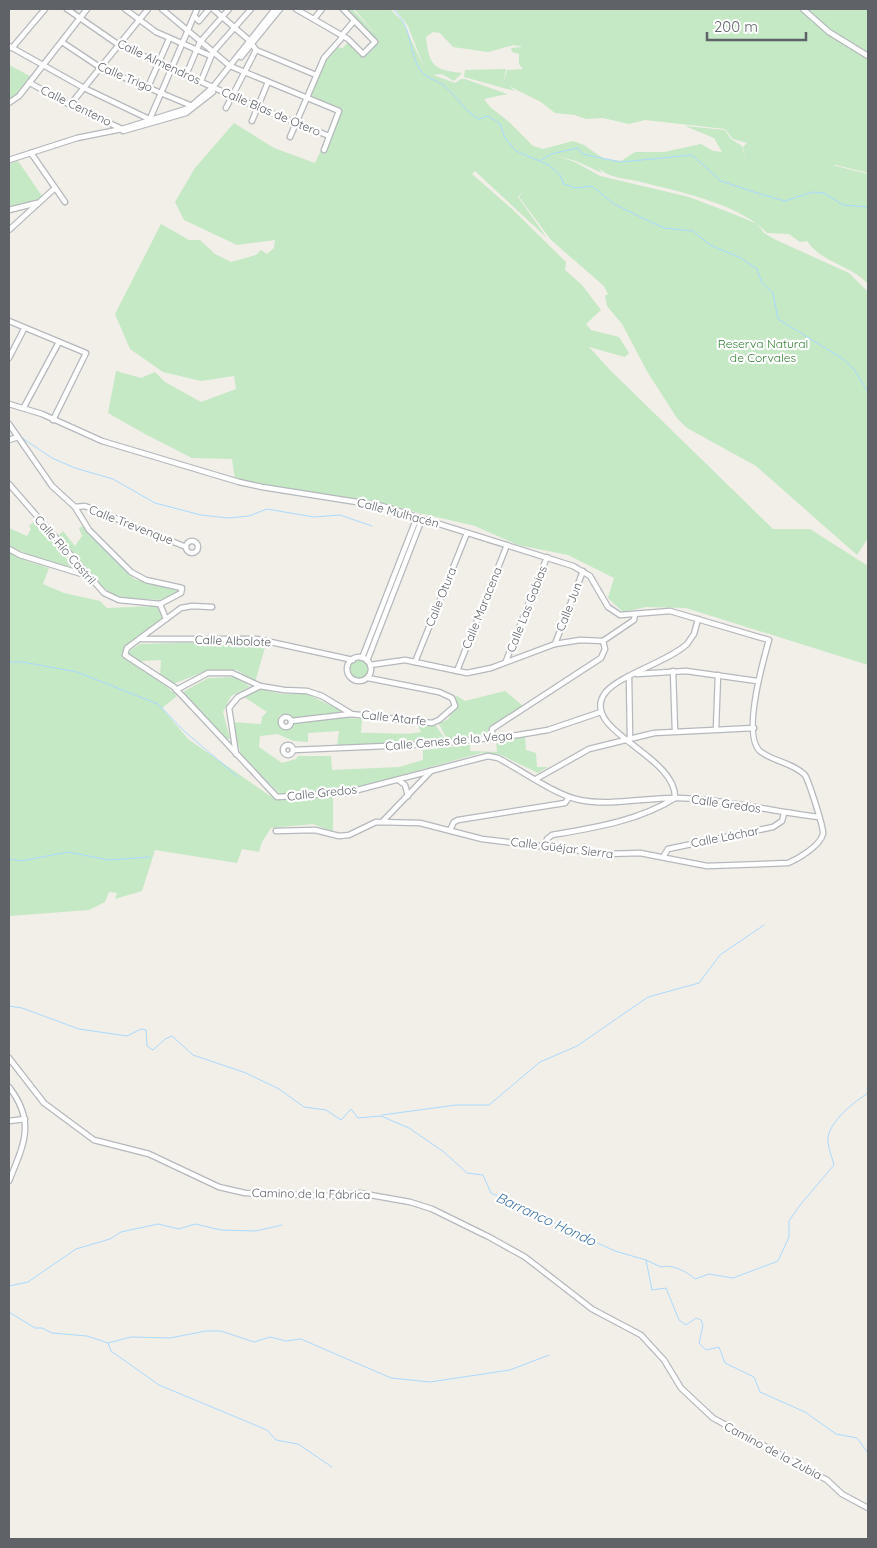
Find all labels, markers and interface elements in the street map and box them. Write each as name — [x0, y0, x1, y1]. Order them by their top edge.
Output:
scale bar — [707, 10, 806, 42]
text: 200 m — [714, 17, 758, 36]
street label: Calle Almendros — [115, 36, 204, 88]
street label: Calle Trigo — [95, 58, 155, 95]
street label: Calle Centeno — [38, 82, 114, 129]
street label: Calle Blas de Otero — [219, 84, 323, 139]
park label: Reserva Natural de Corvales — [718, 336, 808, 365]
street label: Calle Mulhacén — [356, 494, 441, 531]
street label: Calle Trevenque — [87, 502, 176, 548]
street label: Calle Río Castril — [31, 512, 99, 587]
street label: Calle Las Gabias — [503, 563, 550, 654]
street label: Calle Otura — [422, 565, 459, 629]
street label: Calle Maracena — [458, 565, 505, 651]
street label: Calle Jun — [552, 580, 585, 633]
street label: Calle Albolote — [195, 632, 272, 649]
street label: Calle Atarfe — [361, 707, 427, 728]
street label: Calle Cenes de la Vega — [385, 727, 513, 754]
street label: Calle Gredos — [286, 781, 358, 804]
street label: Calle Gredos — [690, 791, 762, 816]
street label: Calle Láchar — [690, 822, 761, 850]
street label: Calle Güéjar Sierra — [510, 834, 614, 861]
street label: Camino de la Fábrica — [252, 1185, 370, 1202]
water label: Barranco Hondo — [493, 1188, 599, 1250]
street label: Camino de la Zubia — [722, 1419, 825, 1483]

